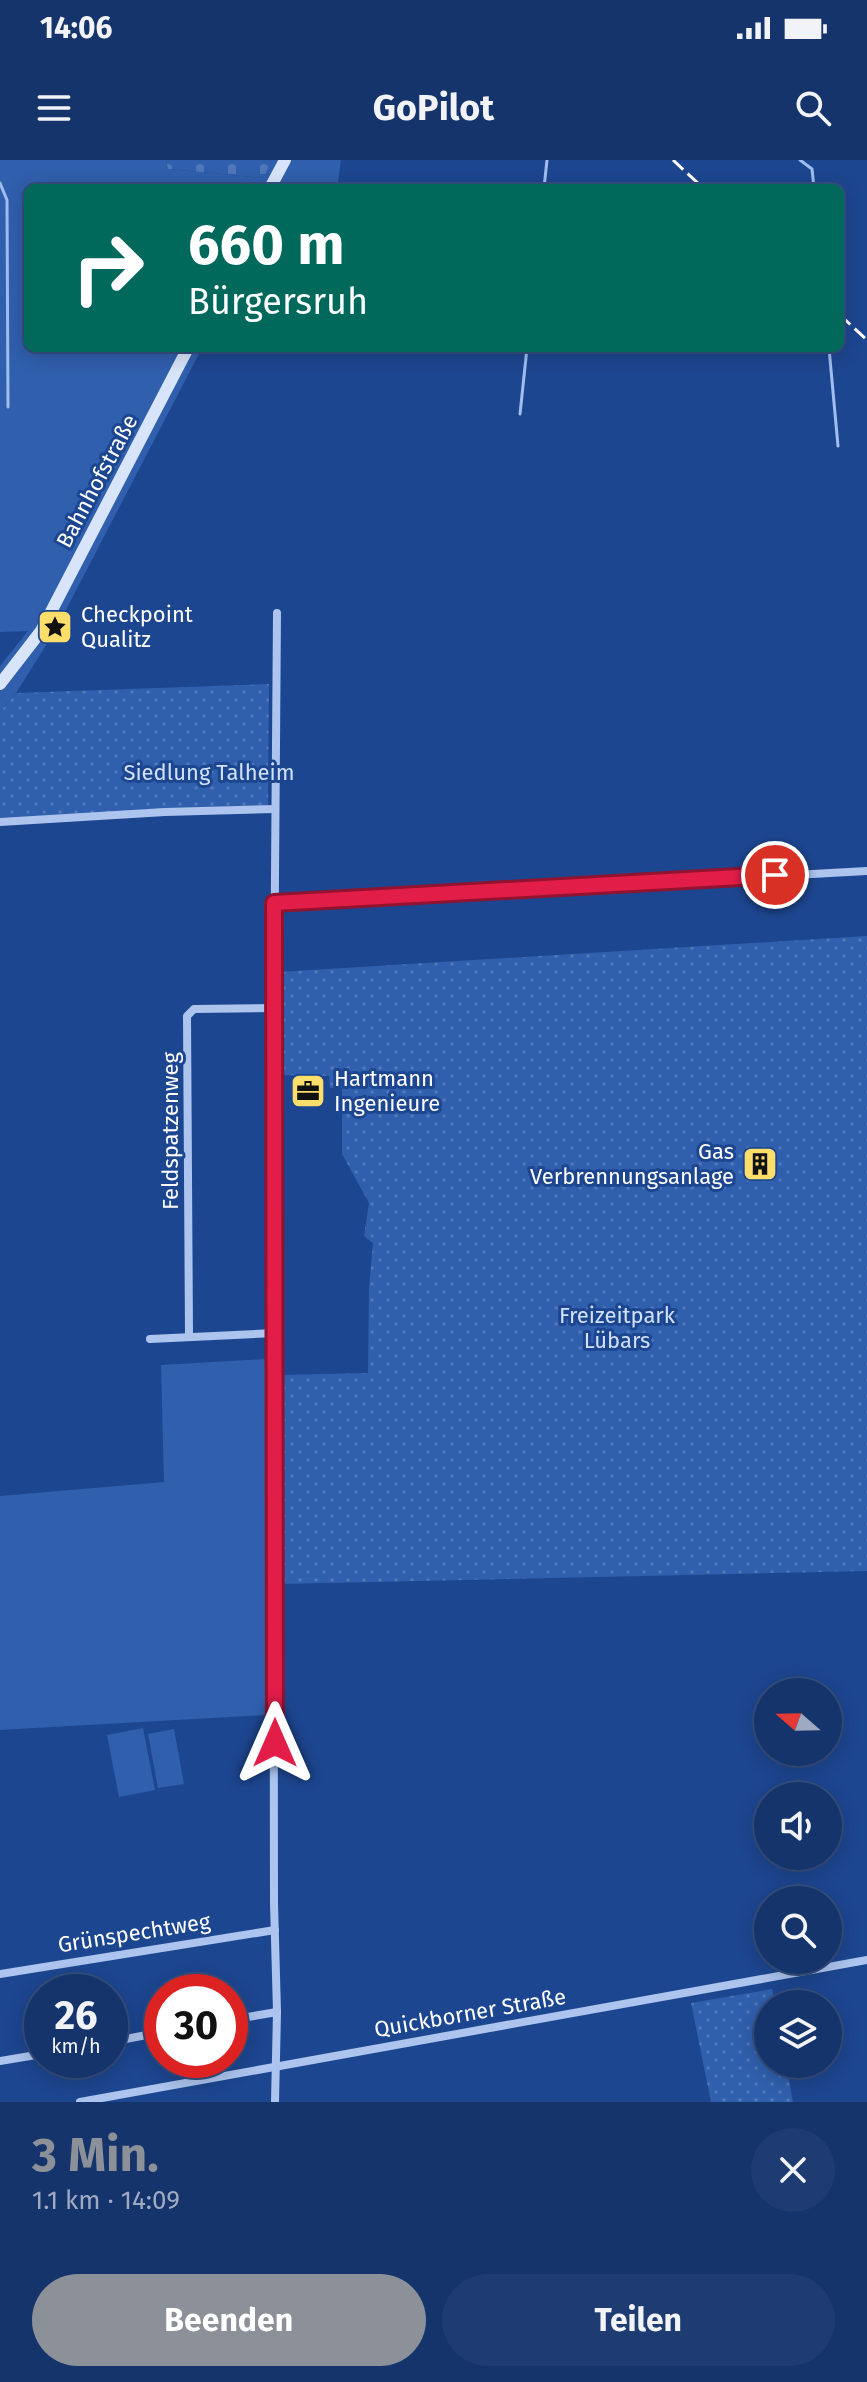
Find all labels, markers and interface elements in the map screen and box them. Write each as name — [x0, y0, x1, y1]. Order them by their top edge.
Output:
text: 14:06 — [40, 10, 113, 46]
icon: menu — [32, 86, 76, 130]
text: GoPilot — [373, 86, 494, 130]
icon: search — [791, 86, 835, 130]
text: 660 m — [188, 212, 345, 279]
icon: right — [56, 216, 160, 320]
text: Bürgersruh — [188, 280, 368, 324]
street label: Bahnhofstraße — [51, 410, 143, 552]
place label: Checkpoint Qualitz — [81, 601, 193, 653]
place icon: Checkpoint Qualitz — [36, 608, 74, 646]
park label: Siedlung Talheim — [123, 759, 295, 786]
pin — [741, 841, 809, 909]
icon: arrive — [753, 853, 797, 897]
street label: Feldspatzenweg — [157, 1051, 184, 1210]
place label: Hartmann Ingenieure — [334, 1065, 440, 1117]
office icon: Hartmann Ingenieure — [289, 1072, 327, 1110]
place label: Gas Verbrennungsanlage — [530, 1138, 734, 1190]
building icon: Gas Verbrennungsanlage — [741, 1145, 779, 1183]
park label: Freizeitpark Lübars — [559, 1302, 676, 1354]
north arrow — [754, 1678, 842, 1766]
map controls — [754, 1678, 842, 2078]
position arrow — [233, 1701, 317, 1785]
button: sound — [754, 1782, 842, 1870]
button: search — [754, 1886, 842, 1974]
street label: Grünspechtweg — [56, 1908, 213, 1958]
speed limit sign: 30 — [144, 1974, 248, 2078]
street label: Quickborner Straße — [372, 1983, 568, 2043]
button: layers — [754, 1990, 842, 2078]
text: 26 — [54, 1992, 98, 2040]
text: km/h — [51, 2034, 101, 2058]
text: 3 Min. — [32, 2126, 159, 2184]
button: close — [751, 2128, 835, 2212]
text: 1.1 km · 14:09 — [32, 2185, 180, 2216]
button: Beenden — [32, 2274, 426, 2366]
button: Teilen — [442, 2274, 835, 2366]

